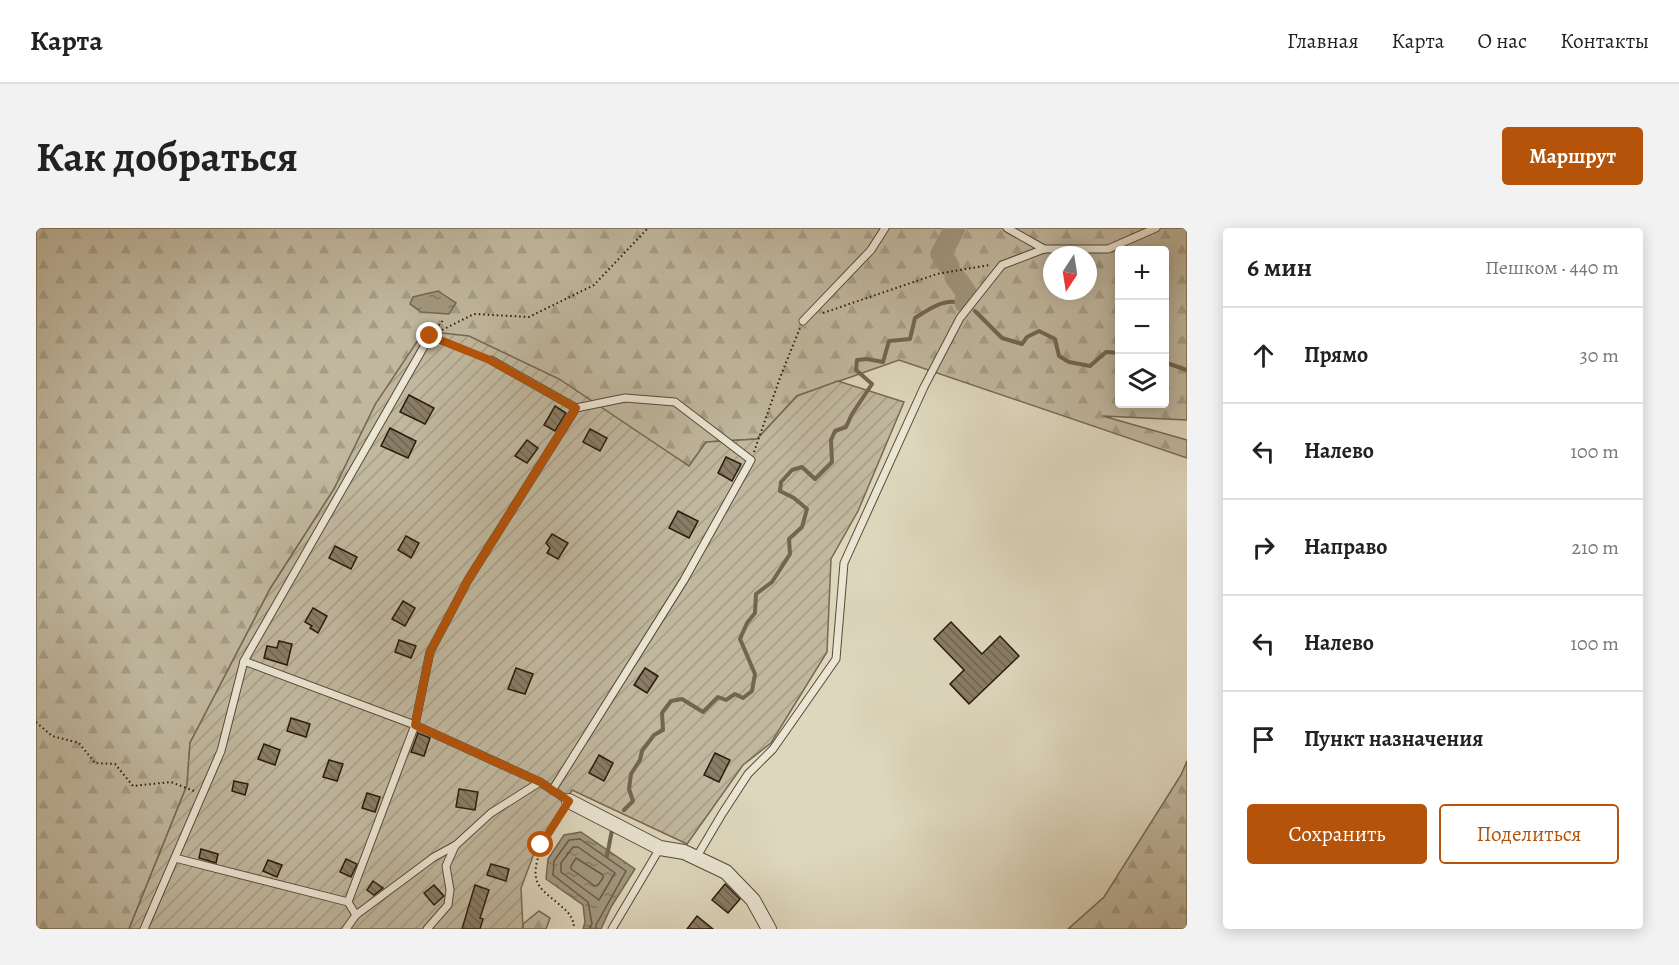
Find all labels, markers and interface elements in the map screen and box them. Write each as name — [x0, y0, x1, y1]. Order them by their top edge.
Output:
text: Карта — [30, 22, 103, 60]
text: Главная — [1287, 27, 1359, 55]
text: Карта — [1392, 27, 1444, 55]
text: О нас — [1477, 27, 1527, 55]
text: Контакты — [1560, 27, 1649, 55]
button: Маршрут — [1502, 127, 1643, 185]
text: Как добраться — [36, 128, 298, 185]
north arrow — [1043, 246, 1097, 300]
map controls — [1115, 246, 1169, 408]
button: + — [1115, 246, 1169, 300]
text: 6 мин — [1247, 250, 1312, 285]
text: Пешком · 440 m — [1485, 254, 1619, 281]
button: − — [1115, 300, 1169, 354]
route end — [416, 322, 442, 348]
icon: ahead — [1247, 339, 1280, 372]
text: Прямо — [1304, 340, 1368, 370]
text: 30 m — [1579, 342, 1619, 369]
button: layers — [1115, 354, 1169, 408]
icon: left — [1247, 435, 1280, 468]
text: Налево — [1304, 436, 1374, 466]
text: 100 m — [1570, 438, 1619, 465]
icon: right — [1247, 531, 1280, 564]
text: Направо — [1304, 532, 1387, 562]
text: 210 m — [1571, 534, 1619, 561]
icon: left — [1247, 627, 1280, 660]
text: Налево — [1304, 628, 1374, 658]
text: 100 m — [1570, 630, 1619, 657]
icon: arrive — [1247, 723, 1280, 756]
text: Пункт назначения — [1304, 724, 1483, 754]
button: Сохранить — [1247, 804, 1427, 864]
button: Поделиться — [1439, 804, 1619, 864]
route start — [527, 831, 553, 857]

